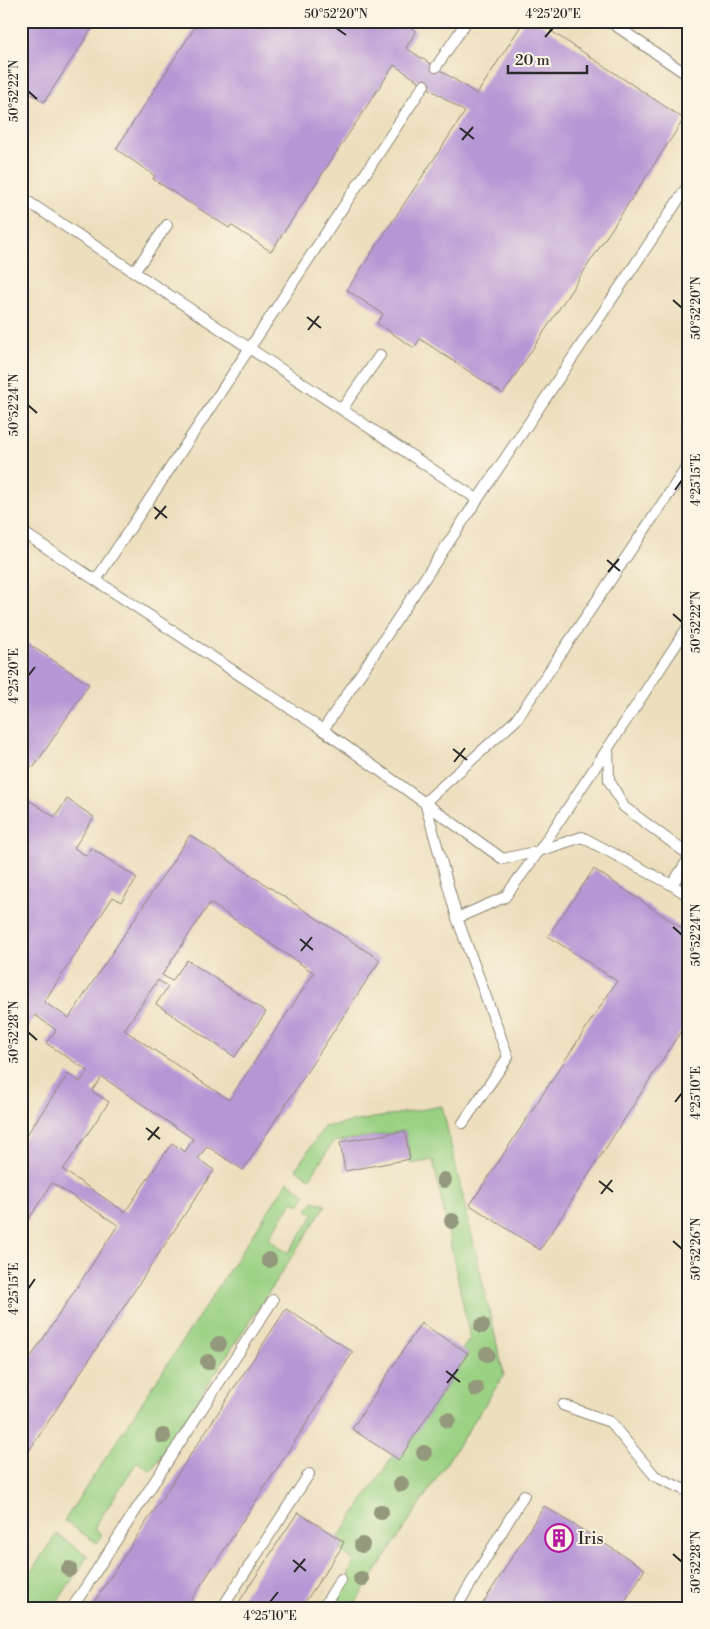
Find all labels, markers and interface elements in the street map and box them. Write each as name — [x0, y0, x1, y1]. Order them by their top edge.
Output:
text: 50°52'20"N — [304, 7, 368, 22]
text: 4°25'20"E — [525, 7, 581, 22]
scale bar — [508, 42, 586, 74]
text: 20 m — [515, 51, 550, 70]
text: 50°52'22"N — [7, 60, 22, 122]
text: 50°52'20"N — [689, 276, 704, 340]
text: 50°52'24"N — [7, 374, 22, 436]
text: 4°25'15"E — [689, 454, 704, 506]
text: 50°52'22"N — [689, 591, 704, 653]
text: 4°25'20"E — [7, 648, 22, 704]
text: 50°52'24"N — [689, 904, 704, 966]
text: 50°52'28"N — [7, 1000, 22, 1063]
text: 4°25'10"E — [689, 1066, 704, 1120]
text: 50°52'26"N — [689, 1218, 704, 1280]
text: 4°25'15"E — [7, 1263, 22, 1315]
building icon: Iris — [544, 1523, 574, 1553]
place label: Iris — [578, 1529, 604, 1549]
text: 50°52'28"N — [689, 1530, 704, 1593]
text: 4°25'10"E — [243, 1609, 297, 1624]

